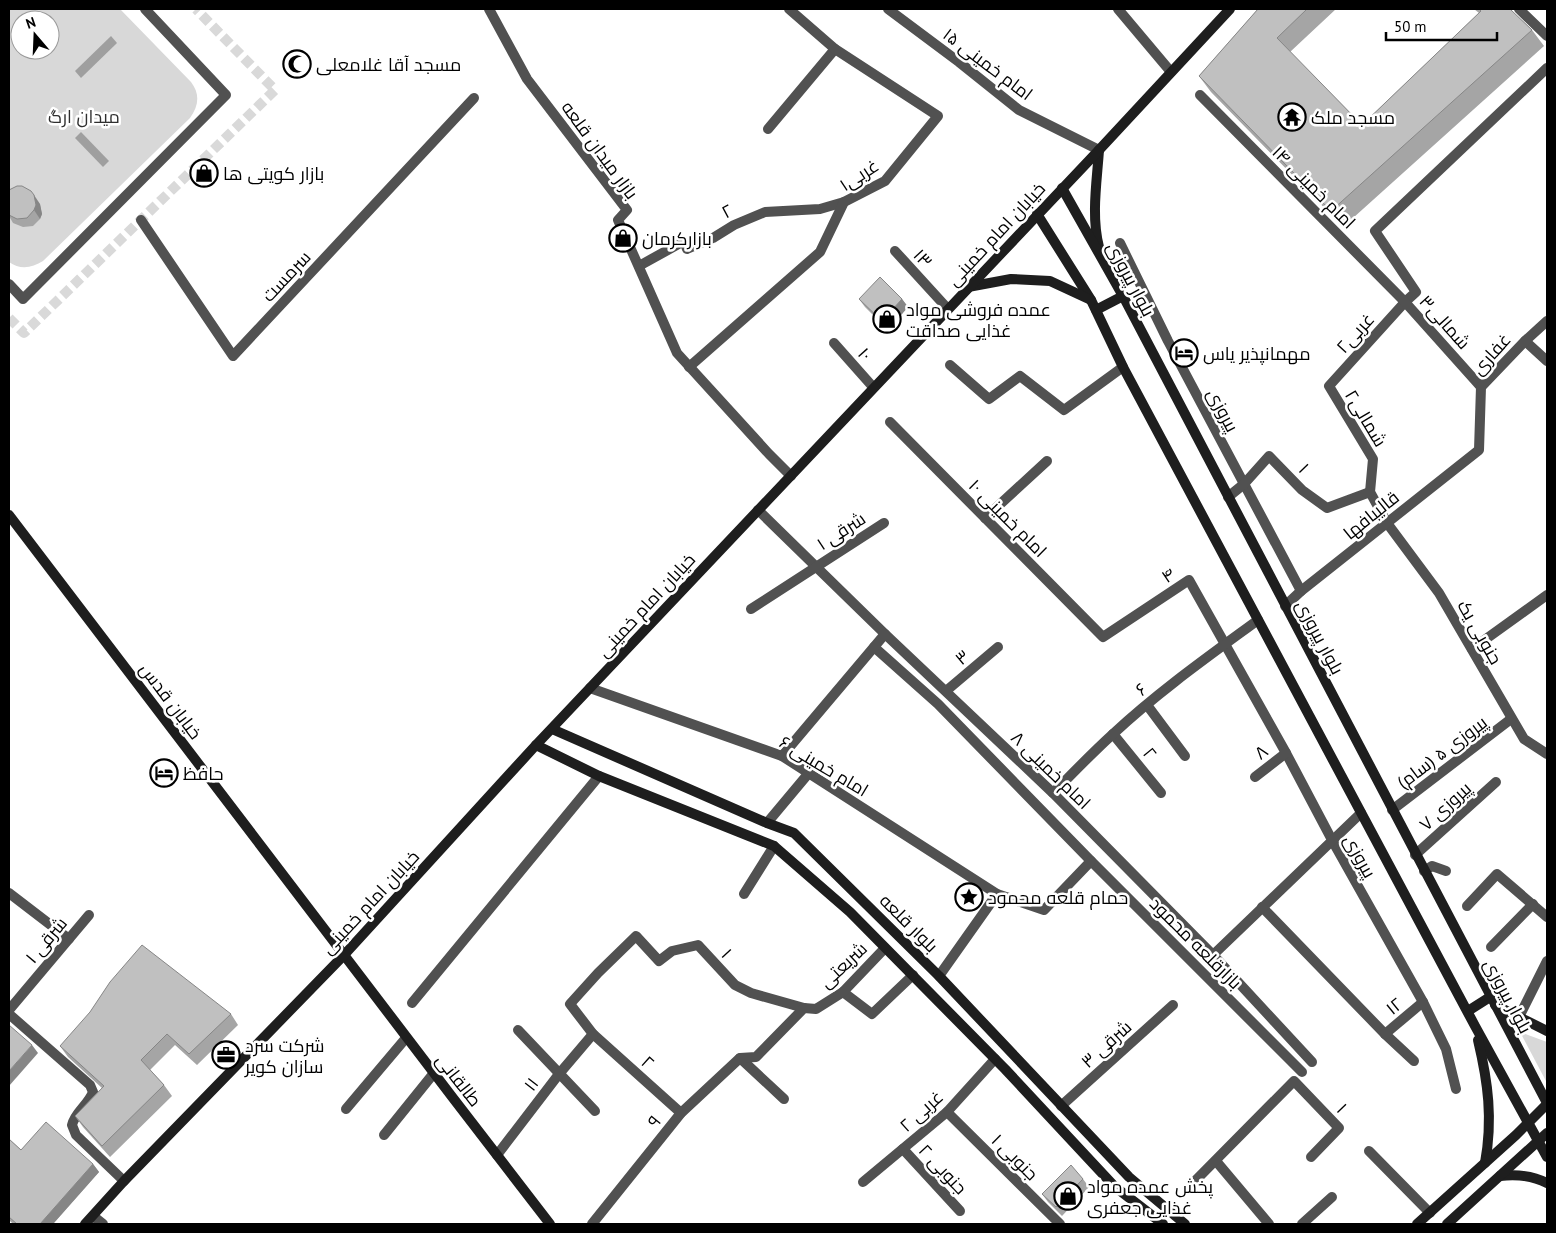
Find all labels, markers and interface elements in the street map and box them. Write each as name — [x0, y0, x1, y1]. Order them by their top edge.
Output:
north arrow — [10, 10, 60, 60]
scale bar — [1386, 10, 1497, 42]
text: N — [23, 13, 38, 33]
text: 50 m — [1394, 17, 1427, 36]
street label: امام خمینی ۱۵ — [938, 23, 1037, 106]
mosque icon: مسجد آقا غلامعلی — [282, 49, 312, 79]
place label: مسجد آقا غلامعلی — [316, 53, 461, 76]
street label: بازار میدان قلعه — [557, 96, 643, 204]
temple icon: مسجد ملک — [1277, 102, 1307, 132]
park label: میدان ارگ — [48, 105, 120, 128]
place label: مسجد ملک — [1311, 106, 1395, 129]
street label: امام خمینی ۱۴ — [1267, 140, 1361, 234]
street label: غربی۱ — [835, 154, 883, 196]
shop icon: بازار کویتی ها — [189, 158, 219, 188]
place label: بازار کویتی ها — [223, 162, 324, 185]
street label: خیابان امام خمینی — [942, 177, 1051, 291]
street label: ۲ — [717, 199, 737, 223]
shop icon: بازارکرمان — [608, 223, 638, 253]
place label: بازارکرمان — [642, 227, 712, 250]
street label: بلوار پیروزی — [1101, 238, 1160, 321]
street label: ۱۳ — [909, 244, 937, 272]
street label: سرمست — [257, 246, 315, 306]
street label: شمالی۳ — [1415, 290, 1475, 354]
place label: عمده فروشی مواد غذایی صداقت — [906, 298, 1051, 342]
shop icon: عمده فروشی مواد غذایی صداقت — [872, 304, 902, 334]
street label: غربی۲ — [1331, 308, 1379, 358]
street label: غفاری — [1466, 328, 1516, 380]
hotel icon: مهمانپذیر یاس — [1169, 338, 1199, 368]
place label: مهمانپذیر یاس — [1203, 342, 1311, 365]
street label: ۱۰ — [853, 343, 877, 365]
street label: پیروزی — [1201, 384, 1244, 436]
street label: شمالی۲ — [1340, 385, 1392, 451]
street label: ۱ — [1294, 458, 1314, 478]
street label: امام خمینی ۱۰ — [963, 474, 1052, 563]
street label: قالیبافها — [1338, 486, 1404, 544]
street label: ۱ شرقی — [812, 507, 870, 555]
street label: خیابان امام خمینی — [592, 548, 701, 662]
street label: ۴ — [1157, 562, 1179, 588]
street label: بلوار پیروزی — [1290, 596, 1349, 679]
street label: جنوبی یک — [1452, 596, 1508, 668]
street label: ۳ — [950, 644, 974, 670]
street label: خیابان قدس — [135, 658, 207, 744]
street label: ۶ — [1130, 677, 1152, 701]
street label: پیروزی ۵ (سام) — [1392, 710, 1492, 794]
street label: امام خمینی ۸ — [1005, 726, 1096, 815]
street label: امام خمینی ۶ — [775, 730, 873, 802]
street label: ۸ — [1249, 739, 1273, 765]
street label: ۲ — [1138, 742, 1162, 764]
hotel icon: حافظ — [149, 758, 179, 788]
place label: حافظ — [183, 762, 224, 785]
street label: پیروزی ۷ — [1414, 777, 1477, 836]
street label: پیروزی — [1338, 830, 1381, 882]
street label: خیابان امام خمینی — [316, 845, 425, 959]
place icon: حمام قلعه محمود — [954, 882, 984, 912]
place label: حمام قلعه محمود — [988, 886, 1128, 910]
street label: بلوار قلعه — [875, 889, 943, 957]
street label: بازارقلعه محمود — [1145, 892, 1247, 994]
street label: شرقی ۱ — [20, 912, 72, 968]
street label: شریعتی — [814, 937, 872, 993]
street label: ۱ — [717, 943, 737, 963]
street label: بلوار پیروزی — [1478, 955, 1537, 1038]
street label: ۱۲ — [1381, 992, 1407, 1020]
street label: ۳ شرقی — [1076, 1015, 1136, 1073]
place label: شرکت سرد سازان کویر — [244, 1034, 324, 1078]
office icon: شرکت سرد سازان کویر — [211, 1040, 241, 1070]
street label: طالقانی — [431, 1049, 487, 1111]
street label: ۲ — [637, 1050, 659, 1074]
street label: ۱۱ — [519, 1073, 543, 1095]
street label: ۲ غربی — [894, 1085, 948, 1137]
street label: ۱ — [1332, 1098, 1352, 1118]
street label: ۹ — [642, 1110, 666, 1132]
street label: ۱ جنوبی — [987, 1129, 1043, 1185]
street label: ۲ جنوبی — [914, 1139, 972, 1199]
place label: پخش عمده مواد غذایی جعفری — [1087, 1175, 1213, 1219]
shop icon: پخش عمده مواد غذایی جعفری — [1053, 1181, 1083, 1211]

